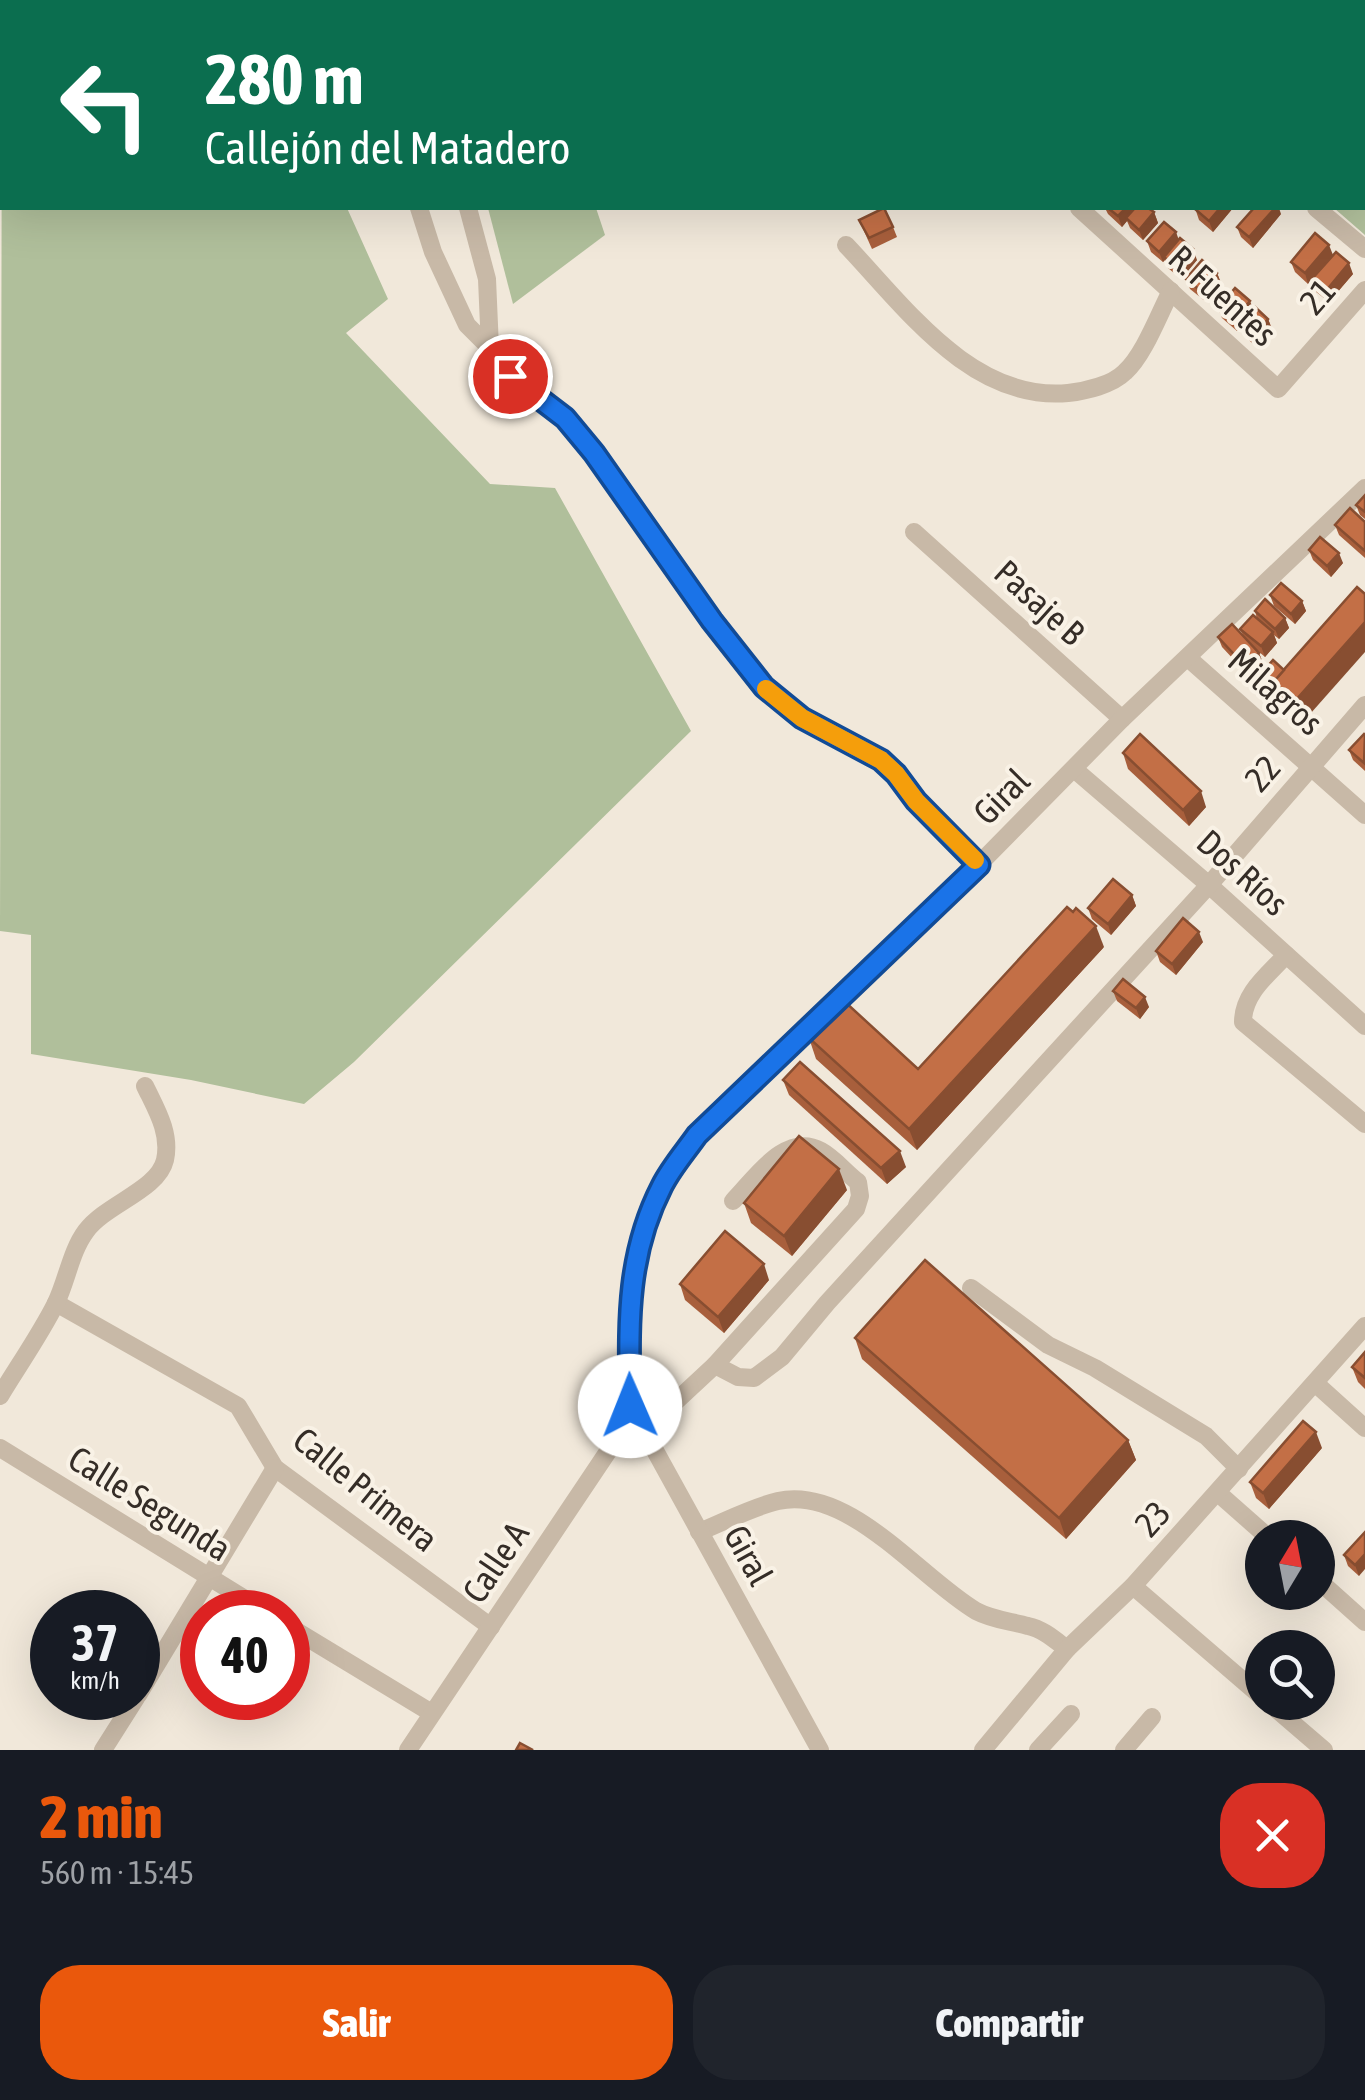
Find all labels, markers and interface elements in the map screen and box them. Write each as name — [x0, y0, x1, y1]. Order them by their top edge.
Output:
text: 280 m — [205, 39, 364, 119]
icon: left — [40, 40, 170, 170]
text: Callejón del Matadero — [205, 122, 571, 174]
street label: R. Fuentes — [1161, 237, 1285, 353]
street label: 21 — [1291, 270, 1343, 322]
pin — [468, 334, 553, 419]
icon: arrive — [483, 349, 538, 404]
street label: Pasaje B — [987, 551, 1093, 653]
street label: Milagros — [1221, 639, 1331, 743]
street label: 22 — [1236, 747, 1288, 799]
street label: Giral — [965, 760, 1037, 832]
street label: Dos Ríos — [1190, 821, 1296, 923]
position arrow — [578, 1354, 682, 1458]
street label: Calle Primera — [286, 1419, 446, 1559]
street label: Calle Segunda — [62, 1437, 238, 1569]
street label: 23 — [1126, 1492, 1178, 1544]
street label: Calle A — [454, 1514, 537, 1610]
street label: Giral — [717, 1518, 781, 1592]
north arrow — [1245, 1520, 1335, 1610]
map controls — [1245, 1520, 1335, 1720]
speed limit sign: 40 — [180, 1590, 310, 1720]
text: 37 — [71, 1614, 118, 1672]
button: search — [1245, 1630, 1335, 1720]
text: km/h — [70, 1666, 120, 1694]
text: 2 min — [40, 1782, 163, 1851]
button: close — [1220, 1783, 1325, 1888]
text: 560 m · 15:45 — [40, 1854, 194, 1891]
button: Salir — [40, 1965, 673, 2080]
button: Compartir — [693, 1965, 1325, 2080]

